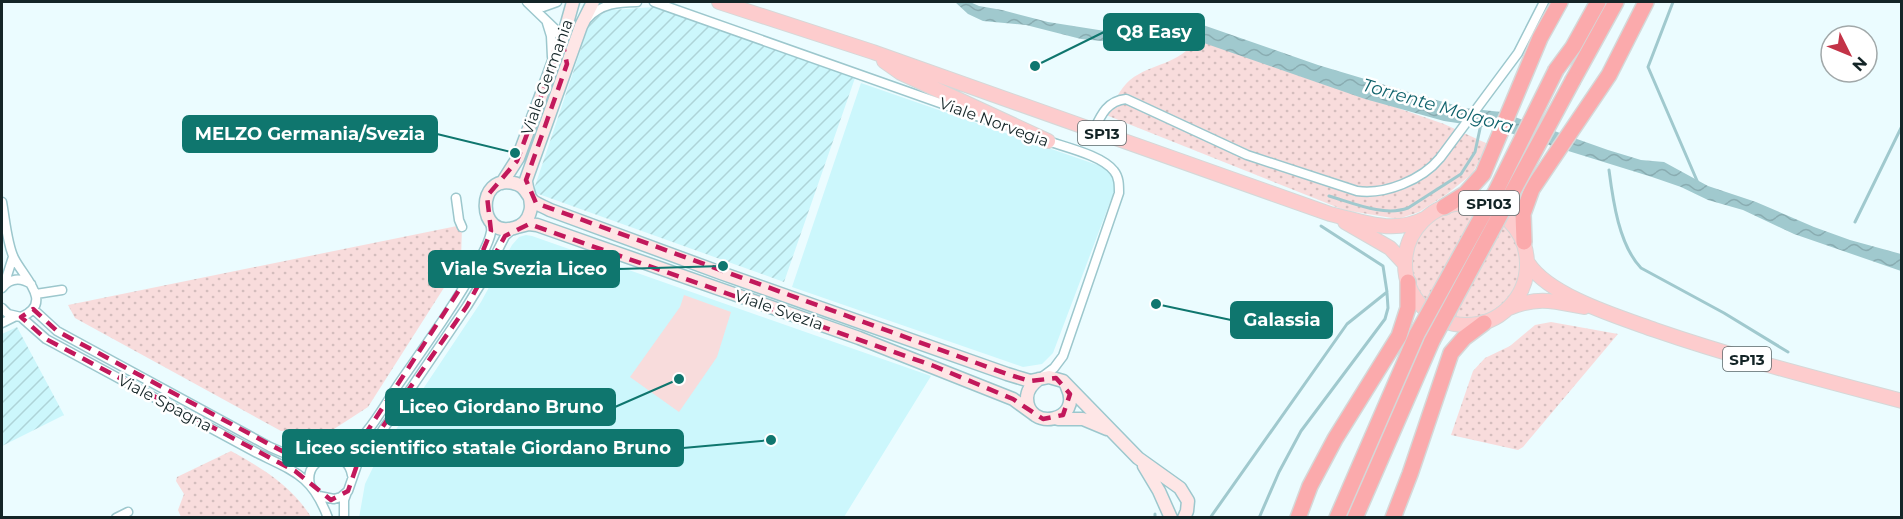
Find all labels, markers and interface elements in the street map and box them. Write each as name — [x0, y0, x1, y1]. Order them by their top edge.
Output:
callout: Q8 Easy — [1104, 14, 1204, 50]
street label: Viale Germania — [517, 16, 577, 138]
text: Q8 Easy — [1116, 21, 1192, 43]
north arrow — [1819, 24, 1879, 84]
text: N — [1848, 53, 1871, 75]
water label: Torrente Molgora — [1360, 74, 1516, 138]
street label: Viale Norvegia — [937, 93, 1051, 151]
callout: MELZO Germania/Svezia — [183, 116, 437, 152]
road number: SP13 — [1078, 121, 1126, 145]
text: MELZO Germania/Svezia — [195, 123, 425, 145]
road number: SP103 — [1459, 191, 1519, 215]
callout: Viale Svezia Liceo — [429, 251, 619, 287]
text: Viale Svezia Liceo — [440, 258, 607, 280]
street label: Viale Svezia — [732, 286, 826, 334]
callout: Galassia — [1231, 302, 1332, 338]
text: Galassia — [1243, 309, 1321, 331]
road number: SP13 — [1723, 347, 1771, 371]
street label: Viale Spagna — [115, 370, 215, 436]
callout: Liceo Giordano Bruno — [386, 389, 615, 425]
text: Liceo Giordano Bruno — [399, 396, 604, 418]
callout: Liceo scientifico statale Giordano Bruno — [283, 430, 683, 466]
text: Liceo scientifico statale Giordano Bruno — [295, 437, 671, 459]

